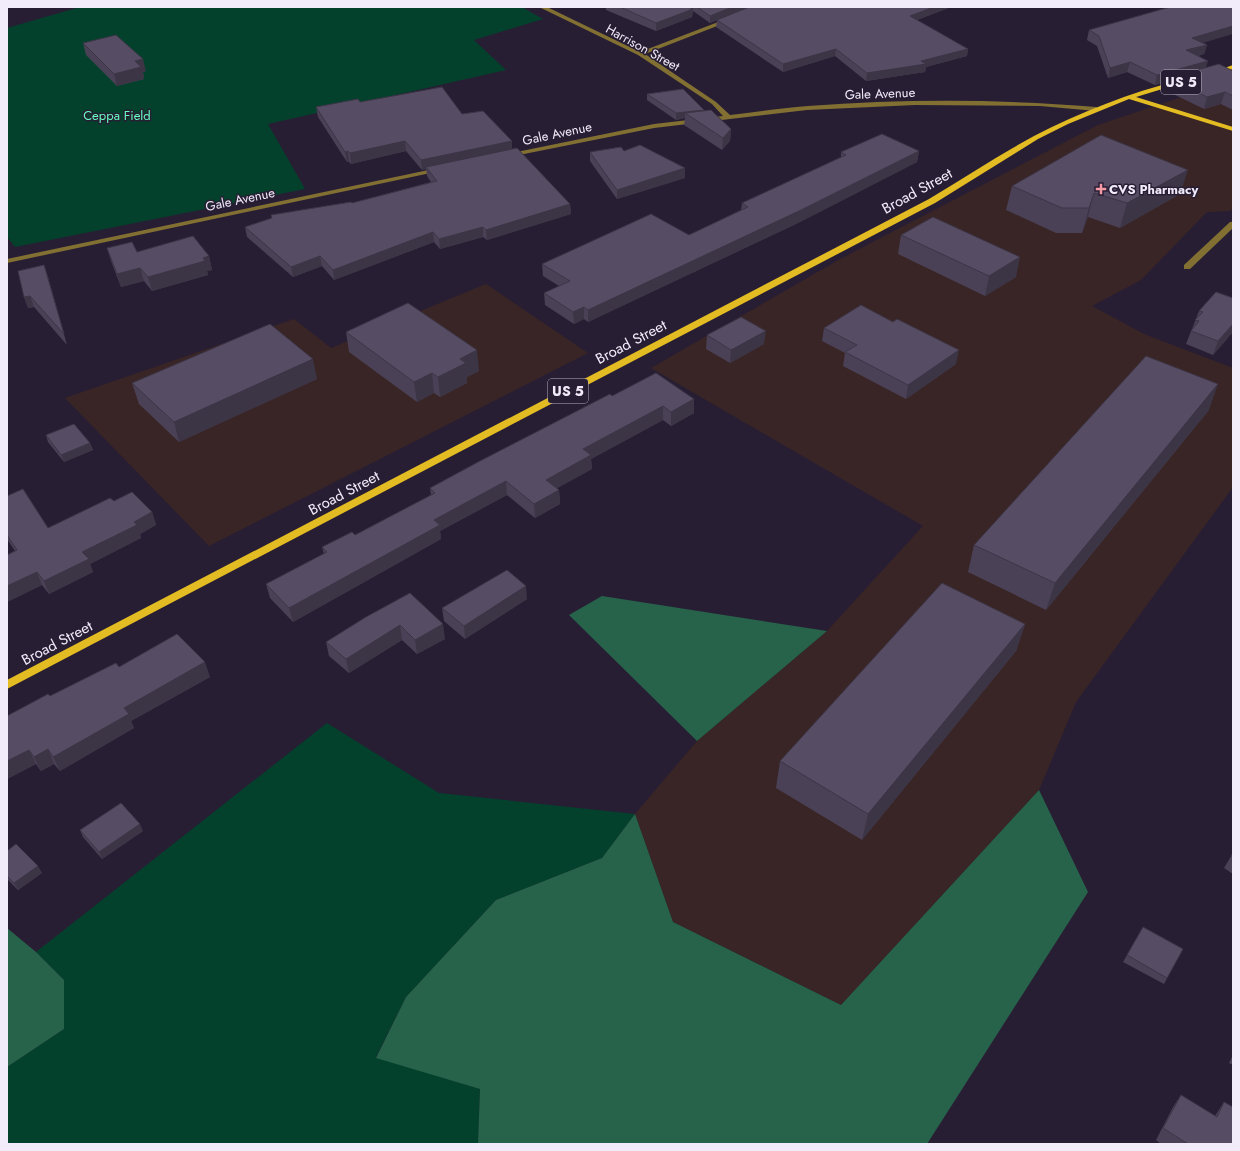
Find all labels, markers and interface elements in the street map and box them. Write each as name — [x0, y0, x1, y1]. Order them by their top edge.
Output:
street label: Harrison Street — [602, 19, 684, 76]
road number: US 5 — [1161, 70, 1201, 94]
street label: Gale Avenue — [844, 83, 916, 104]
park label: Ceppa Field — [83, 106, 151, 125]
street label: Gale Avenue — [521, 117, 594, 150]
street label: Broad Street — [878, 162, 957, 219]
place label: CVS Pharmacy — [1109, 180, 1198, 199]
street label: Gale Avenue — [204, 183, 277, 216]
marker: CVS Pharmacy — [1096, 184, 1106, 194]
street label: Broad Street — [592, 314, 671, 370]
road number: US 5 — [548, 379, 588, 403]
street label: Broad Street — [305, 465, 384, 521]
street label: Broad Street — [18, 615, 97, 671]

